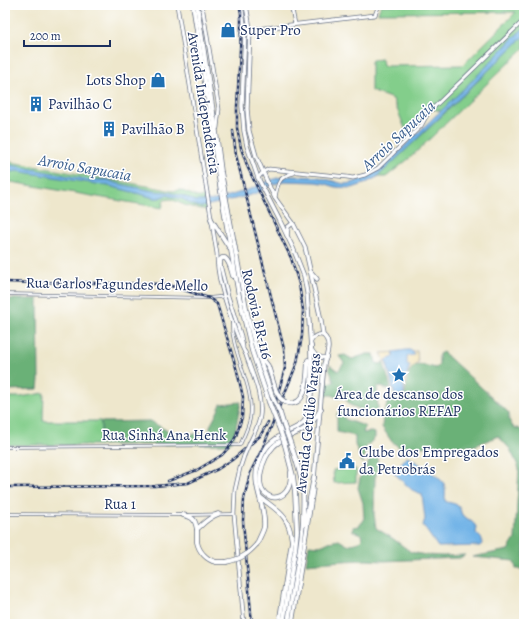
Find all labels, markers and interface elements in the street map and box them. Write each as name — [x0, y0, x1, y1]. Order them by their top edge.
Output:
place label: Super Pro — [240, 20, 301, 40]
shop icon: Super Pro — [219, 21, 237, 39]
scale bar — [24, 22, 110, 48]
text: 200 m — [30, 28, 61, 44]
street label: Avenida Independência — [183, 29, 225, 176]
place label: Lots Shop — [86, 70, 146, 90]
shop icon: Lots Shop — [149, 71, 167, 89]
place label: Pavilhão C — [48, 94, 112, 114]
building icon: Pavilhão C — [27, 95, 45, 113]
water label: Arroio Sapucaia — [356, 95, 441, 177]
place label: Pavilhão B — [121, 119, 185, 139]
building icon: Pavilhão B — [100, 120, 118, 138]
water label: Arroio Sapucaia — [36, 149, 134, 187]
street label: Rodovia BR-116 — [237, 267, 277, 361]
street label: Rua Carlos Fagundes de Mello — [26, 272, 208, 296]
street label: Avenida Getúlio Vargas — [291, 352, 325, 495]
place icon: Área de descanso dos funcionários REFAP — [390, 366, 408, 384]
place label: Área de descanso dos funcionários REFAP — [334, 384, 463, 421]
street label: Rua Sinhá Ana Henk — [101, 425, 227, 445]
place label: Clube dos Empregados da Petrobrás — [359, 442, 499, 479]
public building icon: Clube dos Empregados da Petrobrás — [338, 452, 356, 470]
street label: Rua 1 — [104, 494, 136, 514]

